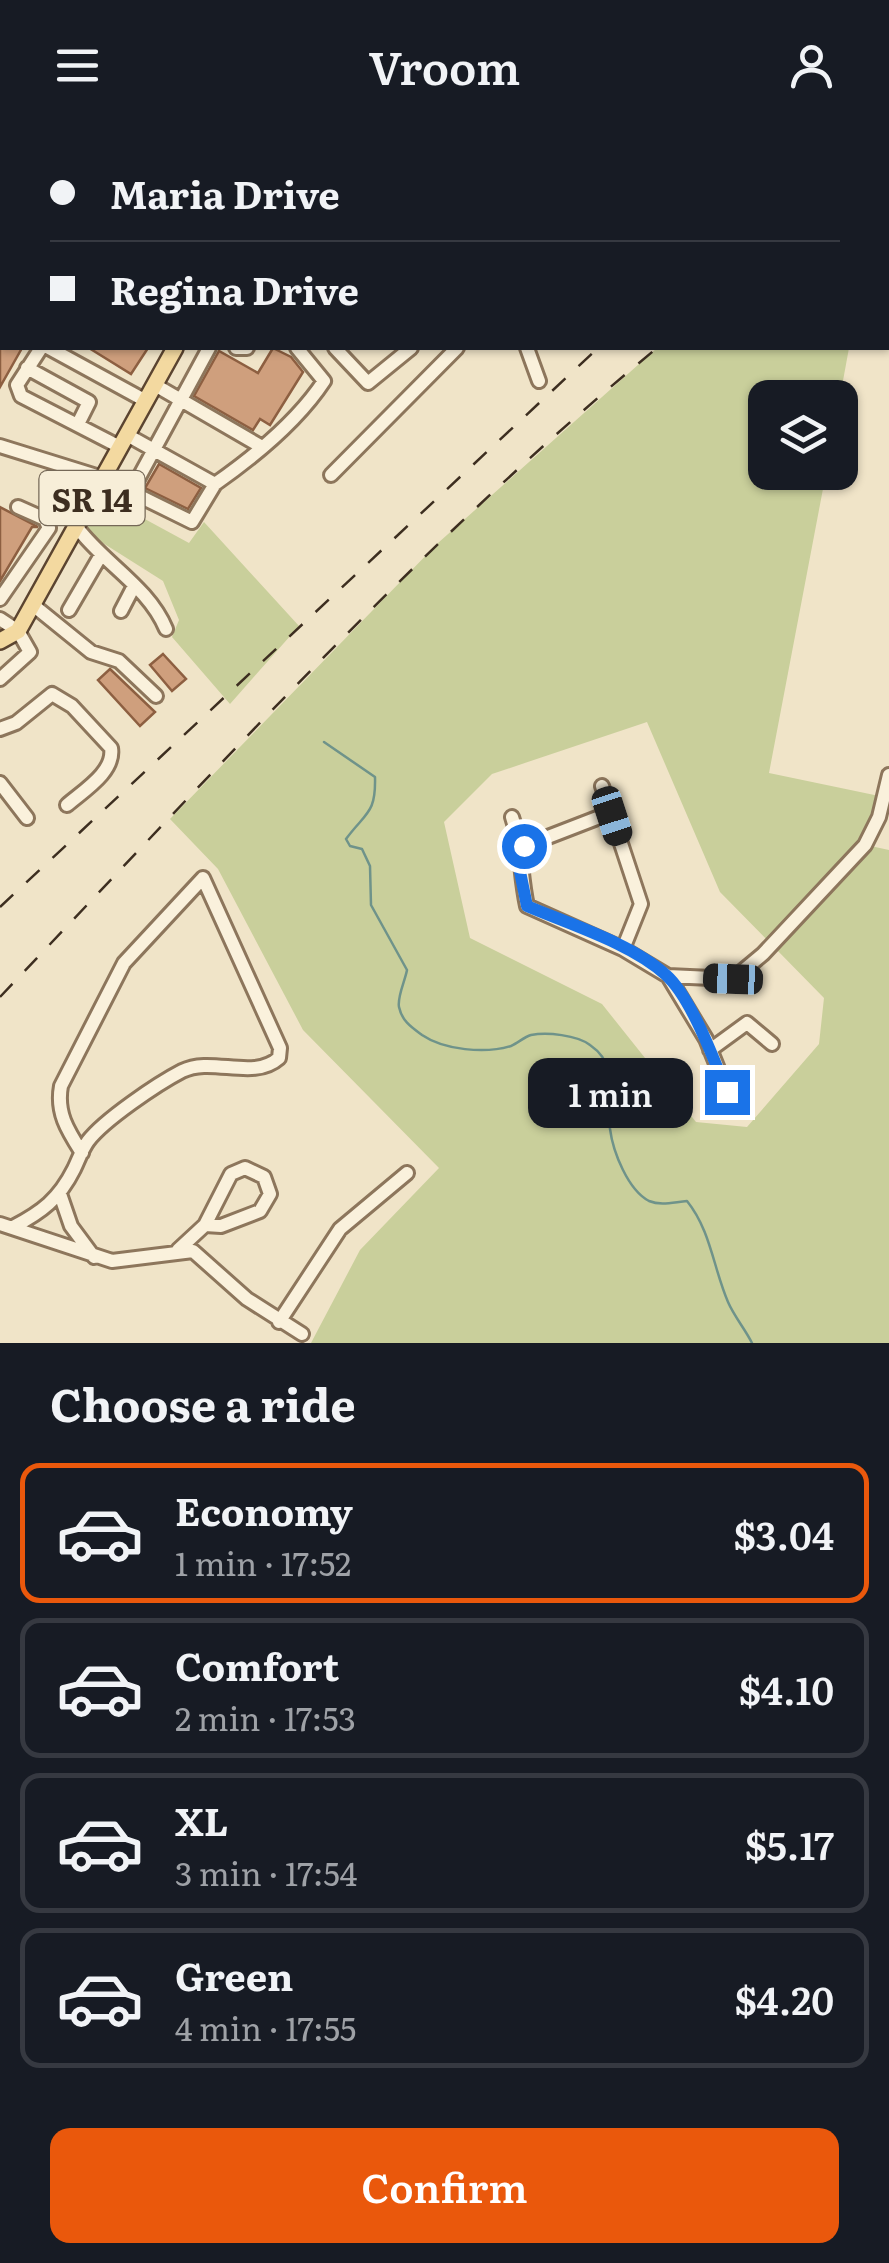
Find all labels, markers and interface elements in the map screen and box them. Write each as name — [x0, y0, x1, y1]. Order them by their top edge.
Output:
text: Vroom — [369, 32, 520, 99]
icon: menu — [50, 38, 105, 93]
icon: person — [784, 38, 839, 93]
text: Maria Drive — [110, 164, 340, 221]
text: Regina Drive — [110, 260, 359, 317]
map controls — [748, 380, 858, 490]
button: layers — [748, 380, 858, 490]
road number: SR 14 — [39, 471, 144, 525]
car — [588, 783, 636, 849]
route start — [502, 824, 547, 869]
car — [702, 963, 764, 995]
callout: 1 min — [527, 1057, 692, 1127]
text: 1 min — [568, 1069, 653, 1117]
route end — [705, 1070, 750, 1115]
text: Choose a ride — [50, 1369, 356, 1436]
text: Economy — [175, 1481, 353, 1538]
icon: car — [55, 1488, 145, 1578]
text: $3.04 — [733, 1505, 834, 1562]
text: 1 min · 17:52 — [175, 1538, 351, 1586]
text: Comfort — [175, 1636, 339, 1693]
icon: car — [55, 1643, 145, 1733]
text: $4.10 — [739, 1660, 834, 1717]
text: 2 min · 17:53 — [175, 1693, 356, 1741]
text: XL — [175, 1791, 228, 1848]
icon: car — [55, 1798, 145, 1888]
text: $5.17 — [745, 1815, 834, 1872]
text: 3 min · 17:54 — [175, 1848, 357, 1896]
text: Green — [175, 1946, 293, 2003]
icon: car — [55, 1953, 145, 2043]
text: $4.20 — [734, 1970, 834, 2027]
text: 4 min · 17:55 — [175, 2003, 356, 2051]
button: Confirm — [50, 2128, 839, 2243]

